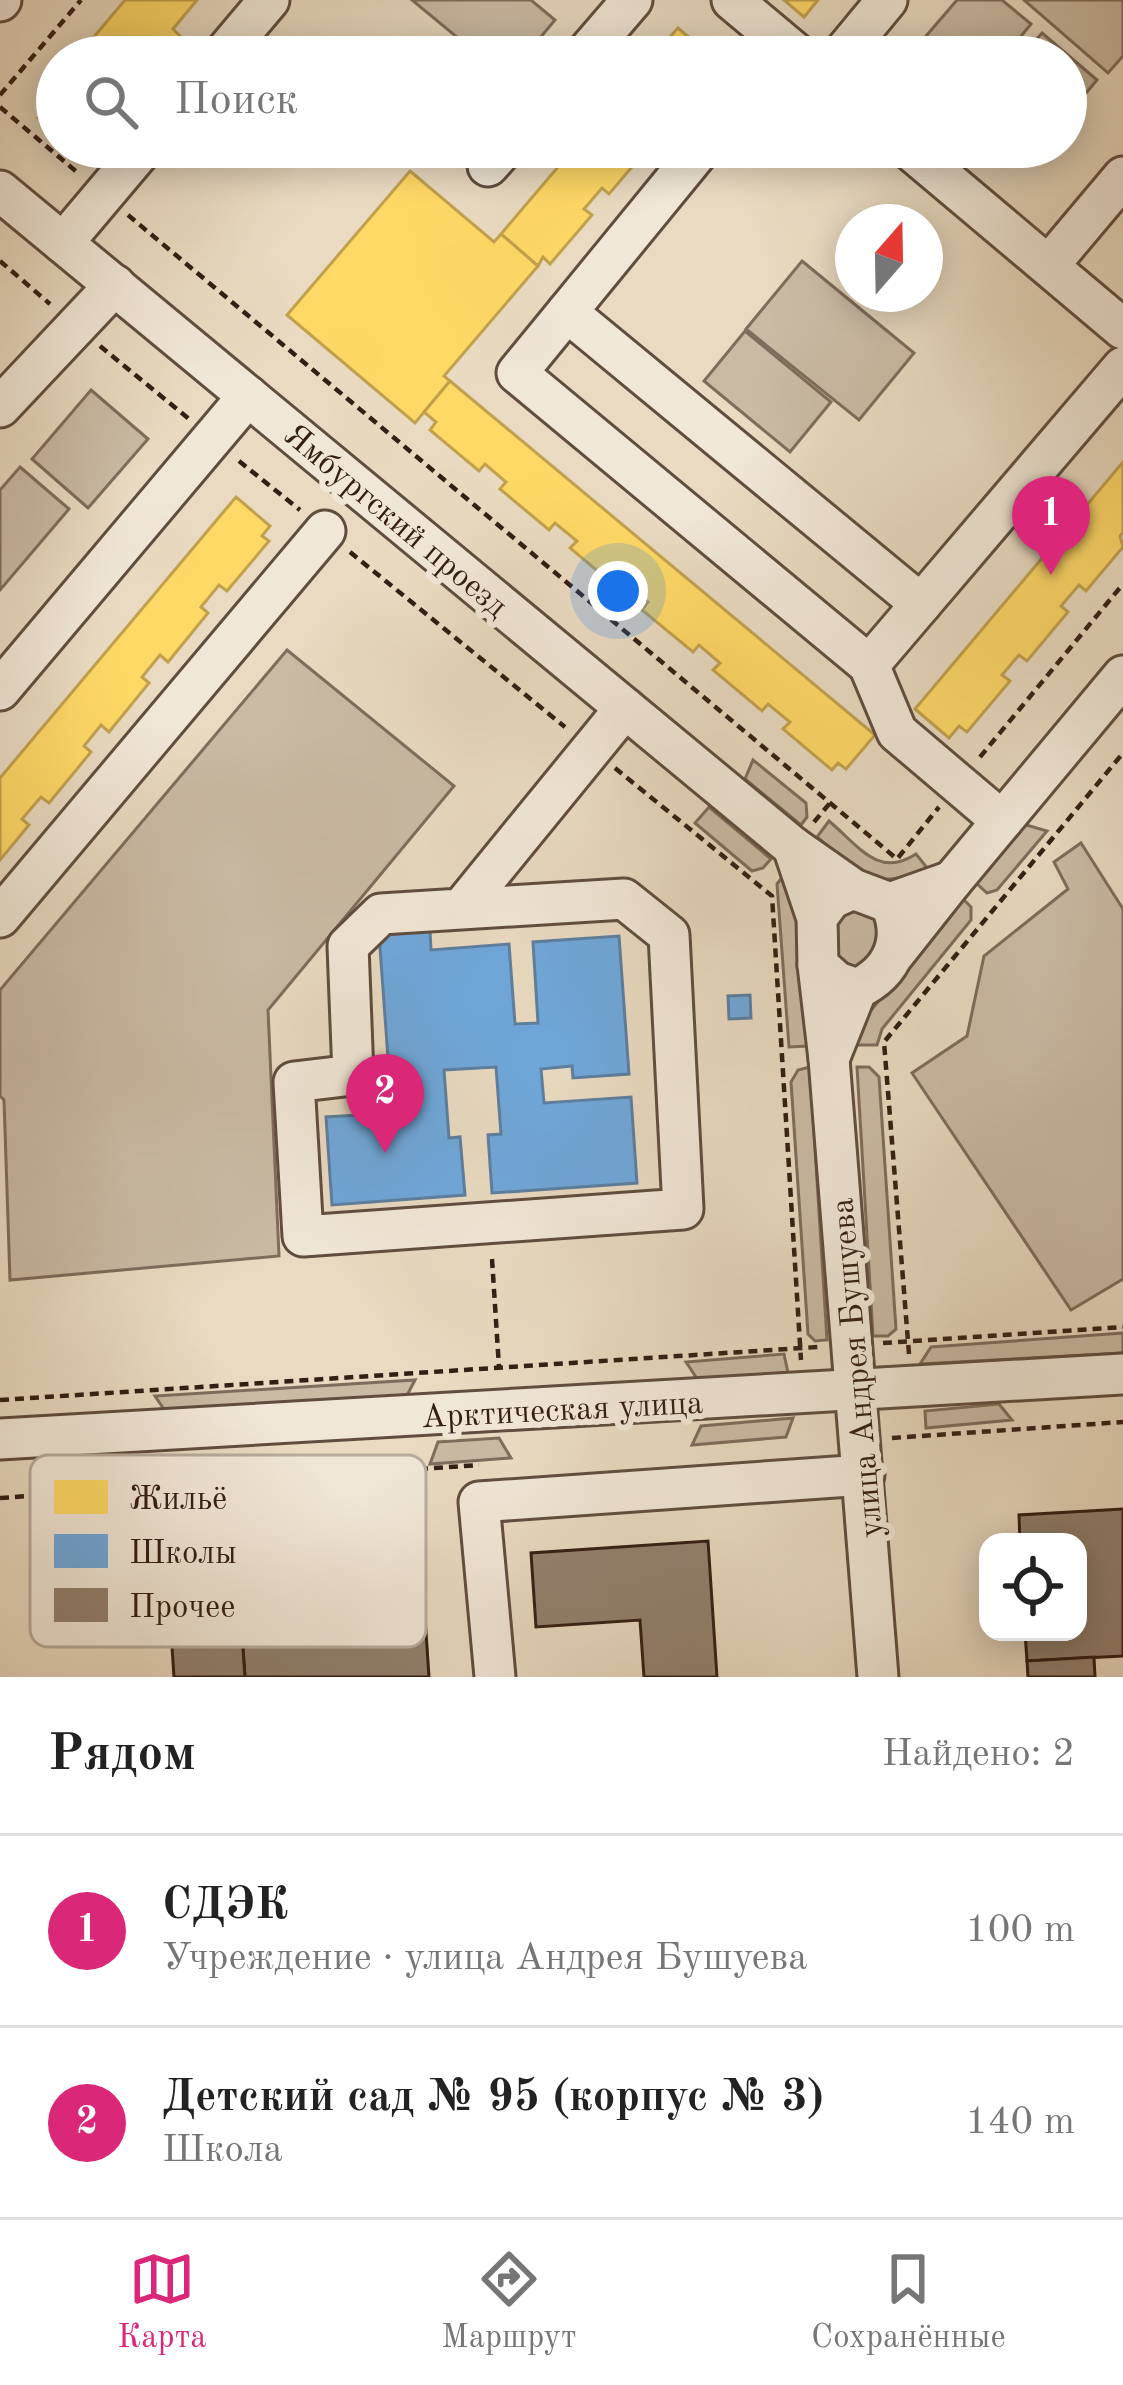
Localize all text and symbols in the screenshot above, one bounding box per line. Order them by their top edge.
search box [36,36,1087,168]
icon: search [78,69,144,135]
text: Поиск [174,79,298,124]
north arrow [835,204,943,312]
street label: Ямбургский проезд [277,419,513,624]
pin: 1 [1012,476,1090,575]
your location [588,561,648,621]
pin: 2 [346,1054,424,1153]
street label: улица Андрея Бушуева [827,1196,890,1539]
street label: Арктическая улица [421,1388,704,1435]
legend [30,1455,426,1647]
text: Жильё [129,1484,227,1517]
map controls [979,1533,1087,1641]
button: locate [979,1533,1087,1641]
text: Школы [129,1538,237,1571]
text: Прочее [129,1592,235,1625]
text: Рядом [48,1730,196,1781]
text: Найдено: 2 [882,1735,1075,1774]
text: СДЭК [162,1884,288,1929]
text: 1 [76,1911,98,1950]
text: 100 m [965,1911,1075,1950]
text: Учреждение · улица Андрея Бушуева [162,1939,807,1978]
text: Детский сад № 95 (корпус № 3) [162,2076,824,2121]
text: 2 [76,2103,98,2142]
text: 140 m [965,2103,1075,2142]
text: Школа [162,2131,283,2170]
tab: Карта [117,2246,207,2359]
tab: Маршрут [441,2246,577,2359]
tab: Сохранённые [811,2246,1006,2359]

